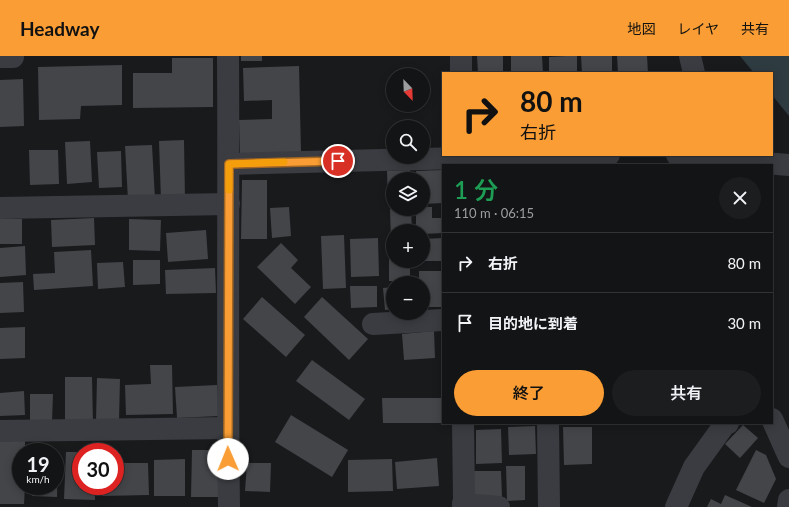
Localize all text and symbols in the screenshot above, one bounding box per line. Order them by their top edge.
text: Headway [20,17,99,40]
text: 地図 [627,20,655,37]
text: レイヤ [677,20,719,37]
text: 共有 [741,20,769,37]
north arrow [386,68,430,112]
map controls [386,68,430,320]
text: 80 m [520,84,583,118]
icon: right [454,88,506,140]
button: search [386,120,430,164]
text: 右折 [520,121,556,143]
pin [321,144,355,178]
icon: arrive [327,150,349,172]
button: layers [386,172,430,216]
text: 1 分 [454,175,498,204]
button: close [719,177,761,219]
text: 110 m · 06:15 [454,205,534,221]
button: + [386,224,430,268]
icon: right [454,252,476,274]
text: 右折 [488,254,518,272]
text: 80 m [727,254,761,272]
button: − [386,276,430,320]
icon: arrive [454,312,476,334]
text: 目的地に到着 [488,314,578,332]
text: 30 m [727,314,761,332]
button: 終了 [454,370,604,416]
button: 共有 [612,370,761,416]
position arrow [207,438,249,480]
speed limit sign: 30 [72,443,124,495]
text: 19 [26,452,50,476]
text: km/h [26,473,50,485]

